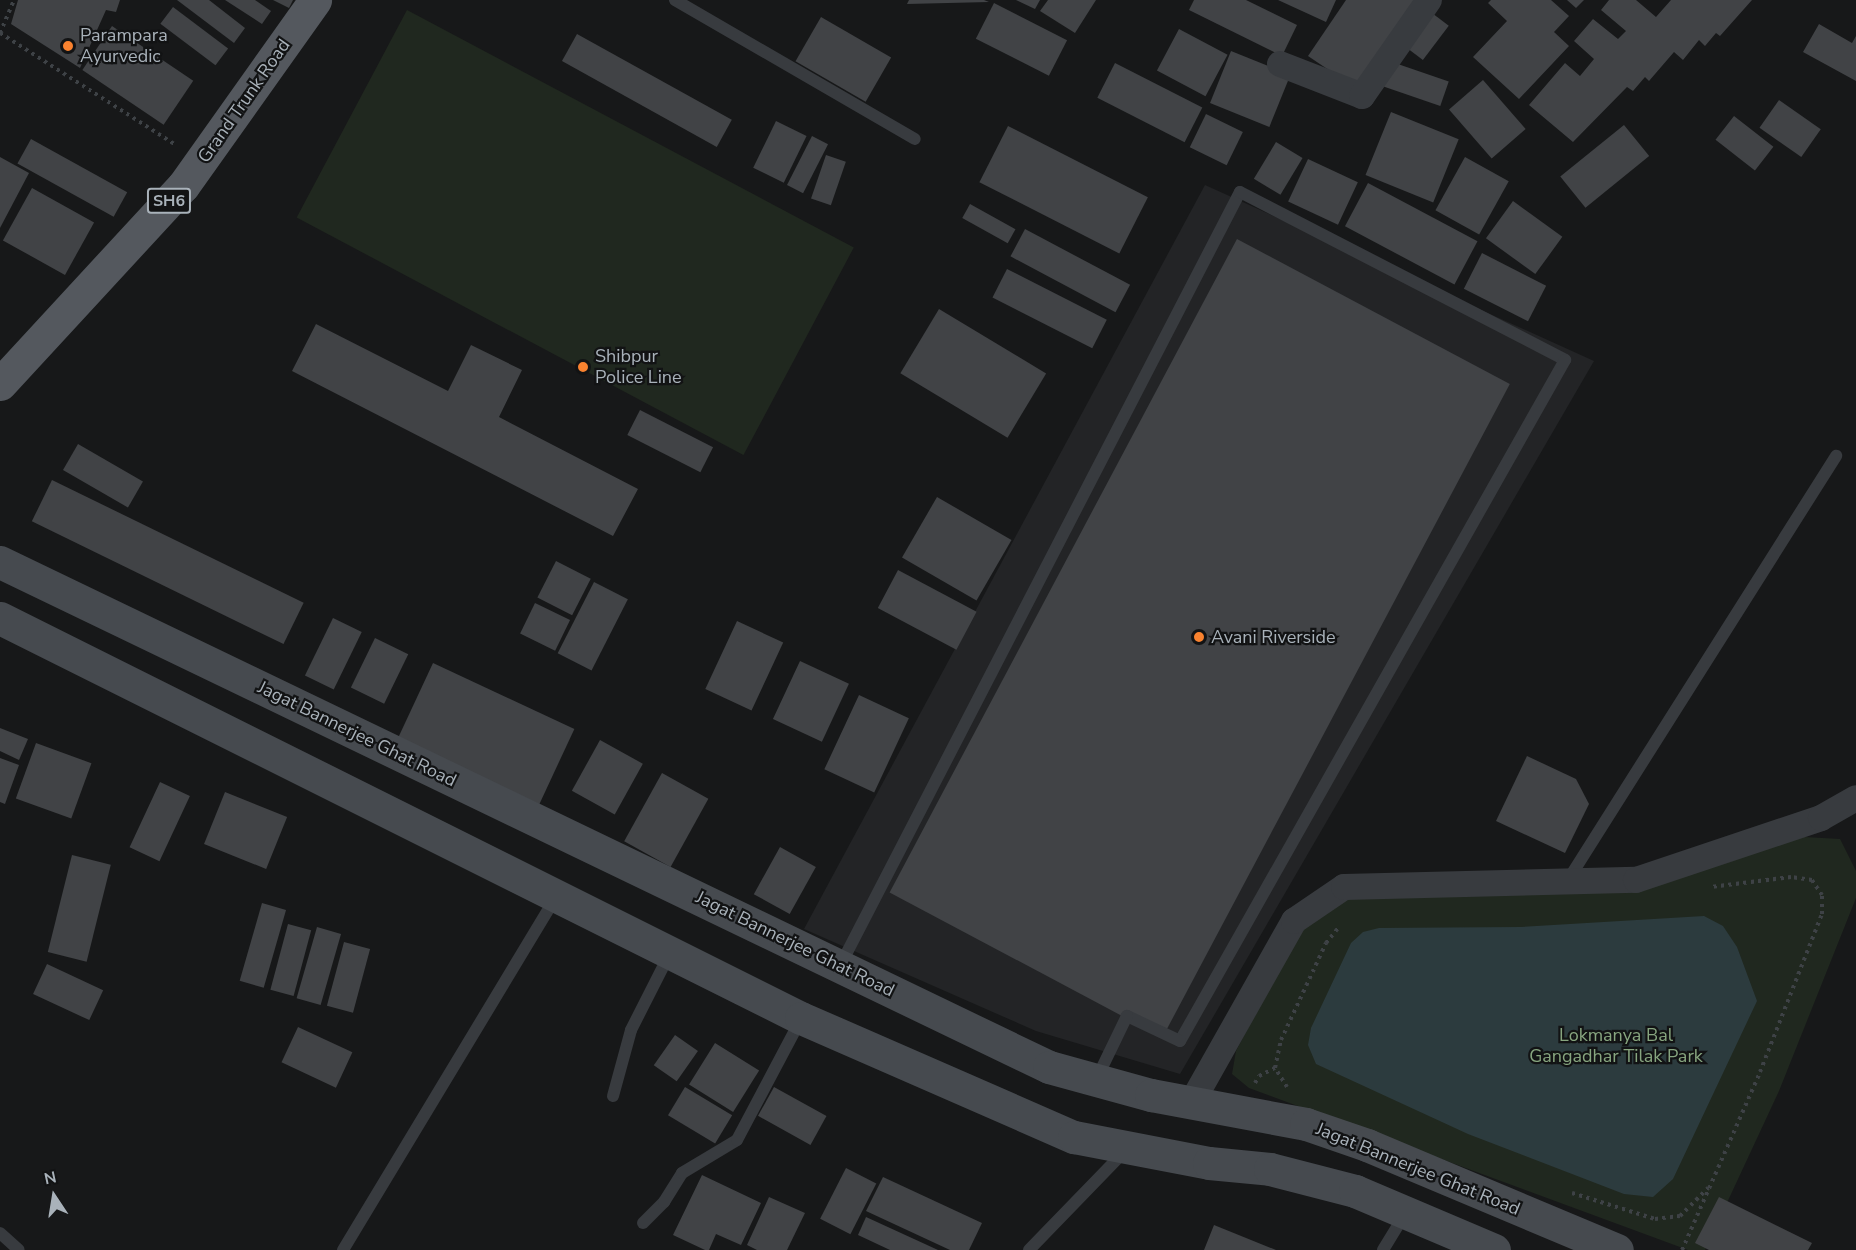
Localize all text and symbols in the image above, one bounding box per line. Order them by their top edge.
place label: Parampara Ayurvedic [80,25,168,68]
street label: Grand Trunk Road [193,35,295,167]
marker: Parampara Ayurvedic [61,39,75,53]
road number: SH6 [146,188,192,214]
place label: Shibpur Police Line [595,346,682,388]
marker: Shibpur Police Line [576,360,590,374]
place label: Avani Riverside [1211,626,1335,648]
marker: Avani Riverside [1192,630,1206,644]
street label: Jagat Bannerjee Ghat Road [254,676,460,792]
street label: Jagat Bannerjee Ghat Road [692,886,898,1002]
park label: Lokmanya Bal Gangadhar Tilak Park [1529,1025,1703,1068]
street label: Jagat Bannerjee Ghat Road [1313,1118,1523,1220]
north arrow [24,1166,84,1226]
text: N [42,1166,58,1190]

